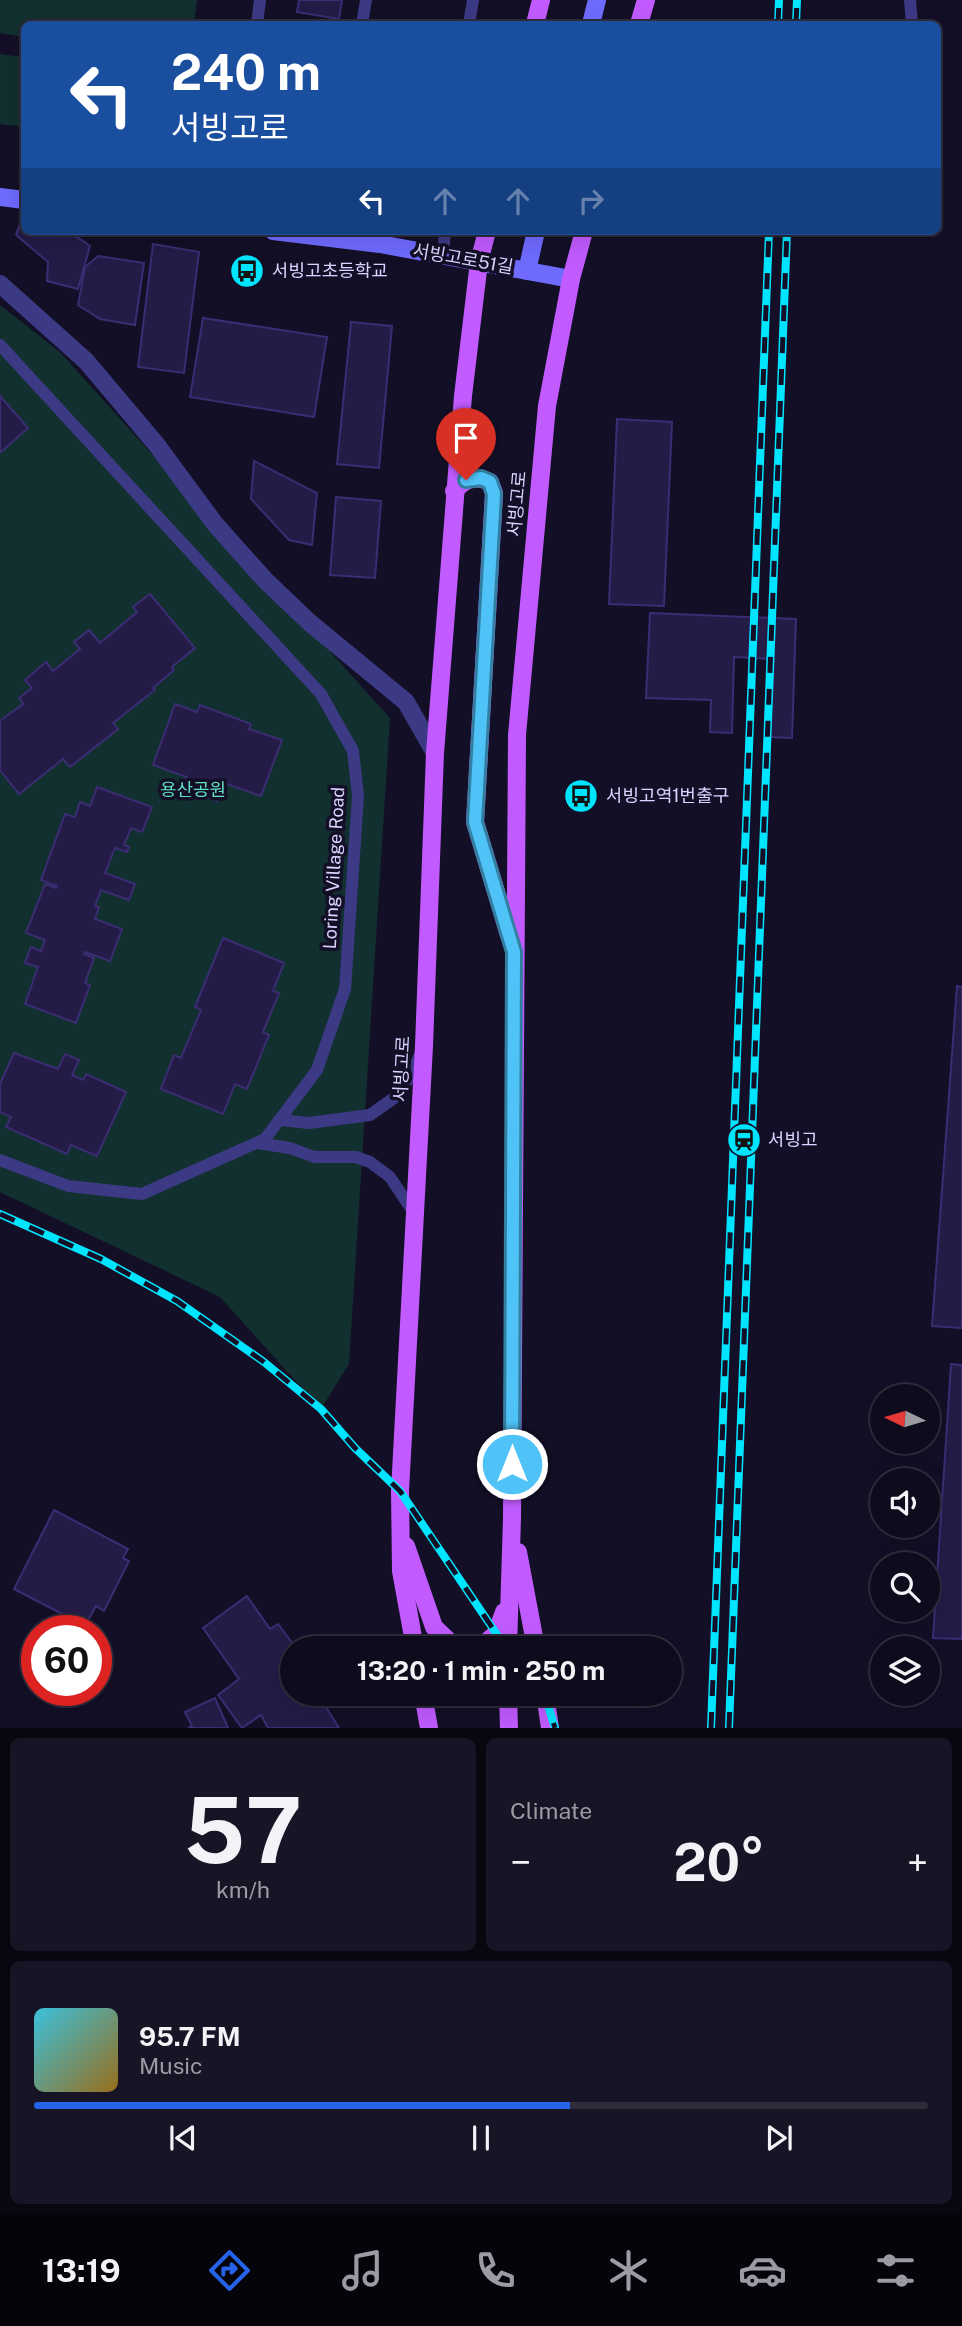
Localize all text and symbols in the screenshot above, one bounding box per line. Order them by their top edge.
text: 240 m [171,43,321,101]
icon: left [56,49,147,140]
text: 서빙고로 [171,109,289,146]
icon: left [353,182,391,220]
icon: ahead [426,182,464,220]
icon: ahead [499,182,537,220]
icon: right [572,182,610,220]
street label: 서빙고로51길 [411,239,515,278]
bus stop icon: 서빙고초등학교 [228,252,266,290]
place label: 서빙고초등학교 [272,260,388,281]
pin [436,408,496,480]
icon: arrive [447,419,485,457]
street label: 서빙고로 [503,470,530,538]
bus stop icon: 서빙고역1번출구 [562,777,600,815]
park label: 용산공원 [160,779,226,800]
place label: 서빙고역1번출구 [606,785,729,806]
street label: Loring Village Road [319,786,348,950]
street label: 서빙고로 [389,1035,414,1103]
station icon: 서빙고 [725,1121,763,1159]
place label: 서빙고 [768,1129,818,1150]
north arrow [870,1384,940,1454]
map controls [870,1384,940,1706]
position arrow [475,1427,549,1501]
button: sound [870,1468,940,1538]
button: search [870,1552,940,1622]
speed limit sign: 60 [21,1615,112,1706]
button: layers [870,1636,940,1706]
text: 13:20 · 1 min · 250 m [357,1655,605,1686]
text: 57 [184,1777,302,1883]
text: Climate [510,1797,592,1824]
text: 20° [673,1832,765,1893]
text: − [510,1840,531,1885]
text: + [907,1840,928,1885]
text: km/h [216,1876,270,1903]
text: 95.7 FM [139,2021,241,2052]
text: Music [139,2052,203,2079]
icon: previous [164,2119,202,2157]
icon: pause [462,2119,500,2157]
icon: next [760,2119,798,2157]
icon: directions [205,2246,254,2295]
icon: music [338,2246,387,2295]
icon: phone [471,2246,520,2295]
icon: climate [604,2246,653,2295]
icon: car [738,2246,787,2295]
icon: filters [871,2246,920,2295]
text: 13:19 [42,2252,121,2289]

